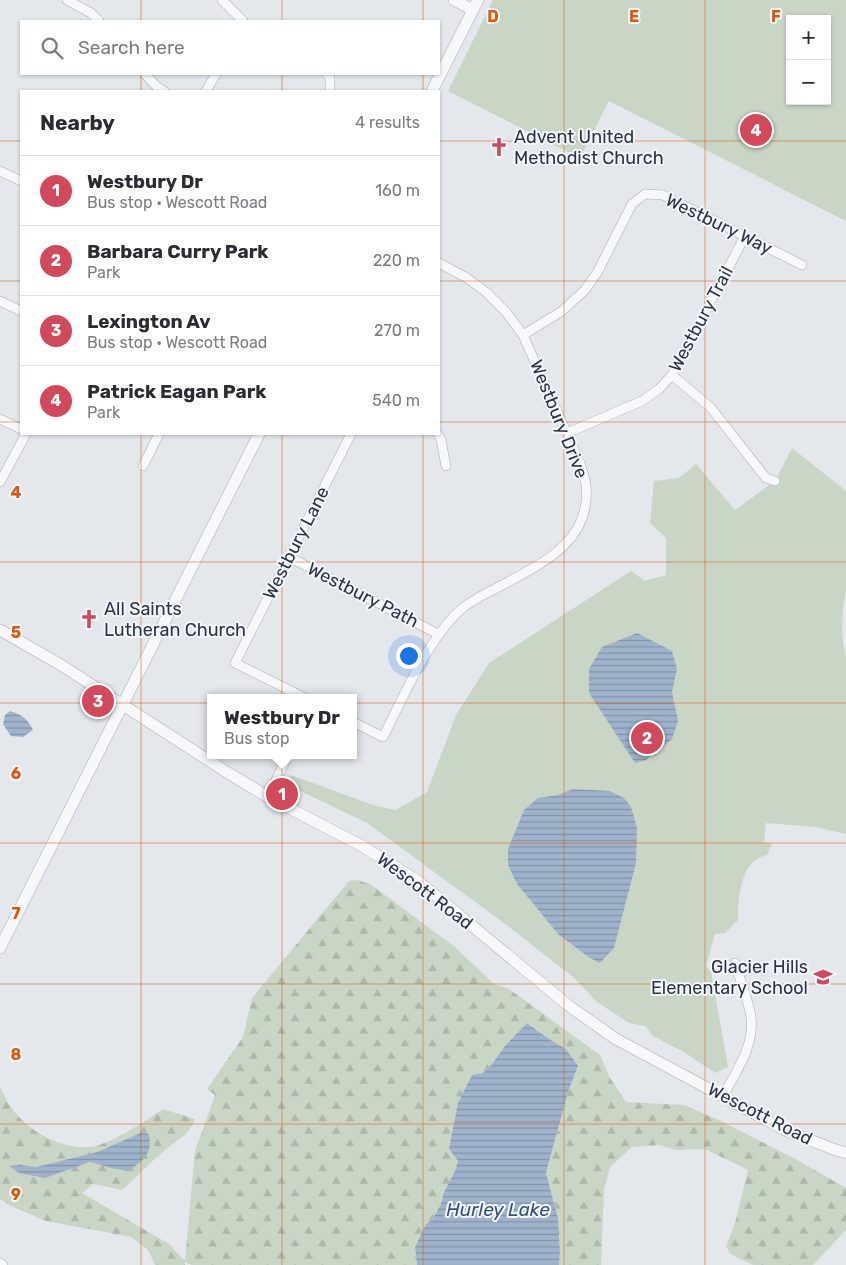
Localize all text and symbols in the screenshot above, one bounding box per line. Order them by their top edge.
text: D [487,7,499,26]
text: E [629,7,639,26]
text: F [771,7,781,26]
map controls [786,15,831,105]
button: + [786,15,831,60]
search box [20,20,440,75]
icon: search [38,34,66,62]
text: Search here [78,36,185,59]
button: − [786,60,831,105]
text: Nearby [40,110,115,135]
pin: 4 [740,111,772,149]
text: 4 results [355,113,420,132]
place label: Advent United Methodist Church [514,126,664,169]
church icon: Advent United Methodist Church [488,136,510,158]
text: Westbury Dr [87,170,203,193]
text: 1 [52,181,60,200]
text: 160 m [375,181,420,200]
street label: Westbury Way [662,189,776,259]
text: Bus stop · Wescott Road [87,193,267,212]
text: Barbara Curry Park [87,240,268,263]
text: 2 [51,251,61,270]
text: 220 m [373,251,420,270]
street label: Westbury Trail [664,262,738,376]
text: Park [87,263,120,282]
text: Lexington Av [87,310,211,333]
text: 3 [51,321,61,340]
text: 270 m [374,321,420,340]
text: Bus stop · Wescott Road [87,333,267,352]
street label: Westbury Drive [525,357,593,481]
text: Patrick Eagan Park [87,380,266,403]
text: 4 [51,391,61,410]
text: 540 m [372,391,420,410]
text: Park [87,403,120,422]
text: 4 [11,483,22,502]
street label: Westbury Lane [258,483,334,603]
street label: Westbury Path [304,558,422,632]
place label: All Saints Lutheran Church [104,598,246,641]
church icon: All Saints Lutheran Church [78,608,100,630]
text: 5 [11,623,21,642]
your location [396,643,422,669]
pin: 3 [82,682,114,720]
popup [207,694,357,759]
text: Westbury Dr [224,706,340,729]
pin: 2 [631,719,663,757]
text: Bus stop [224,729,290,748]
text: 6 [11,764,21,783]
pin: 1 [266,775,298,813]
street label: Wescott Road [373,848,477,934]
text: 7 [11,904,21,923]
place label: Glacier Hills Elementary School [651,956,808,999]
school or university icon: Glacier Hills Elementary School [812,966,834,988]
text: 8 [11,1045,22,1064]
street label: Wescott Road [704,1078,816,1150]
text: 9 [11,1185,21,1204]
water label: Hurley Lake [446,1198,550,1221]

